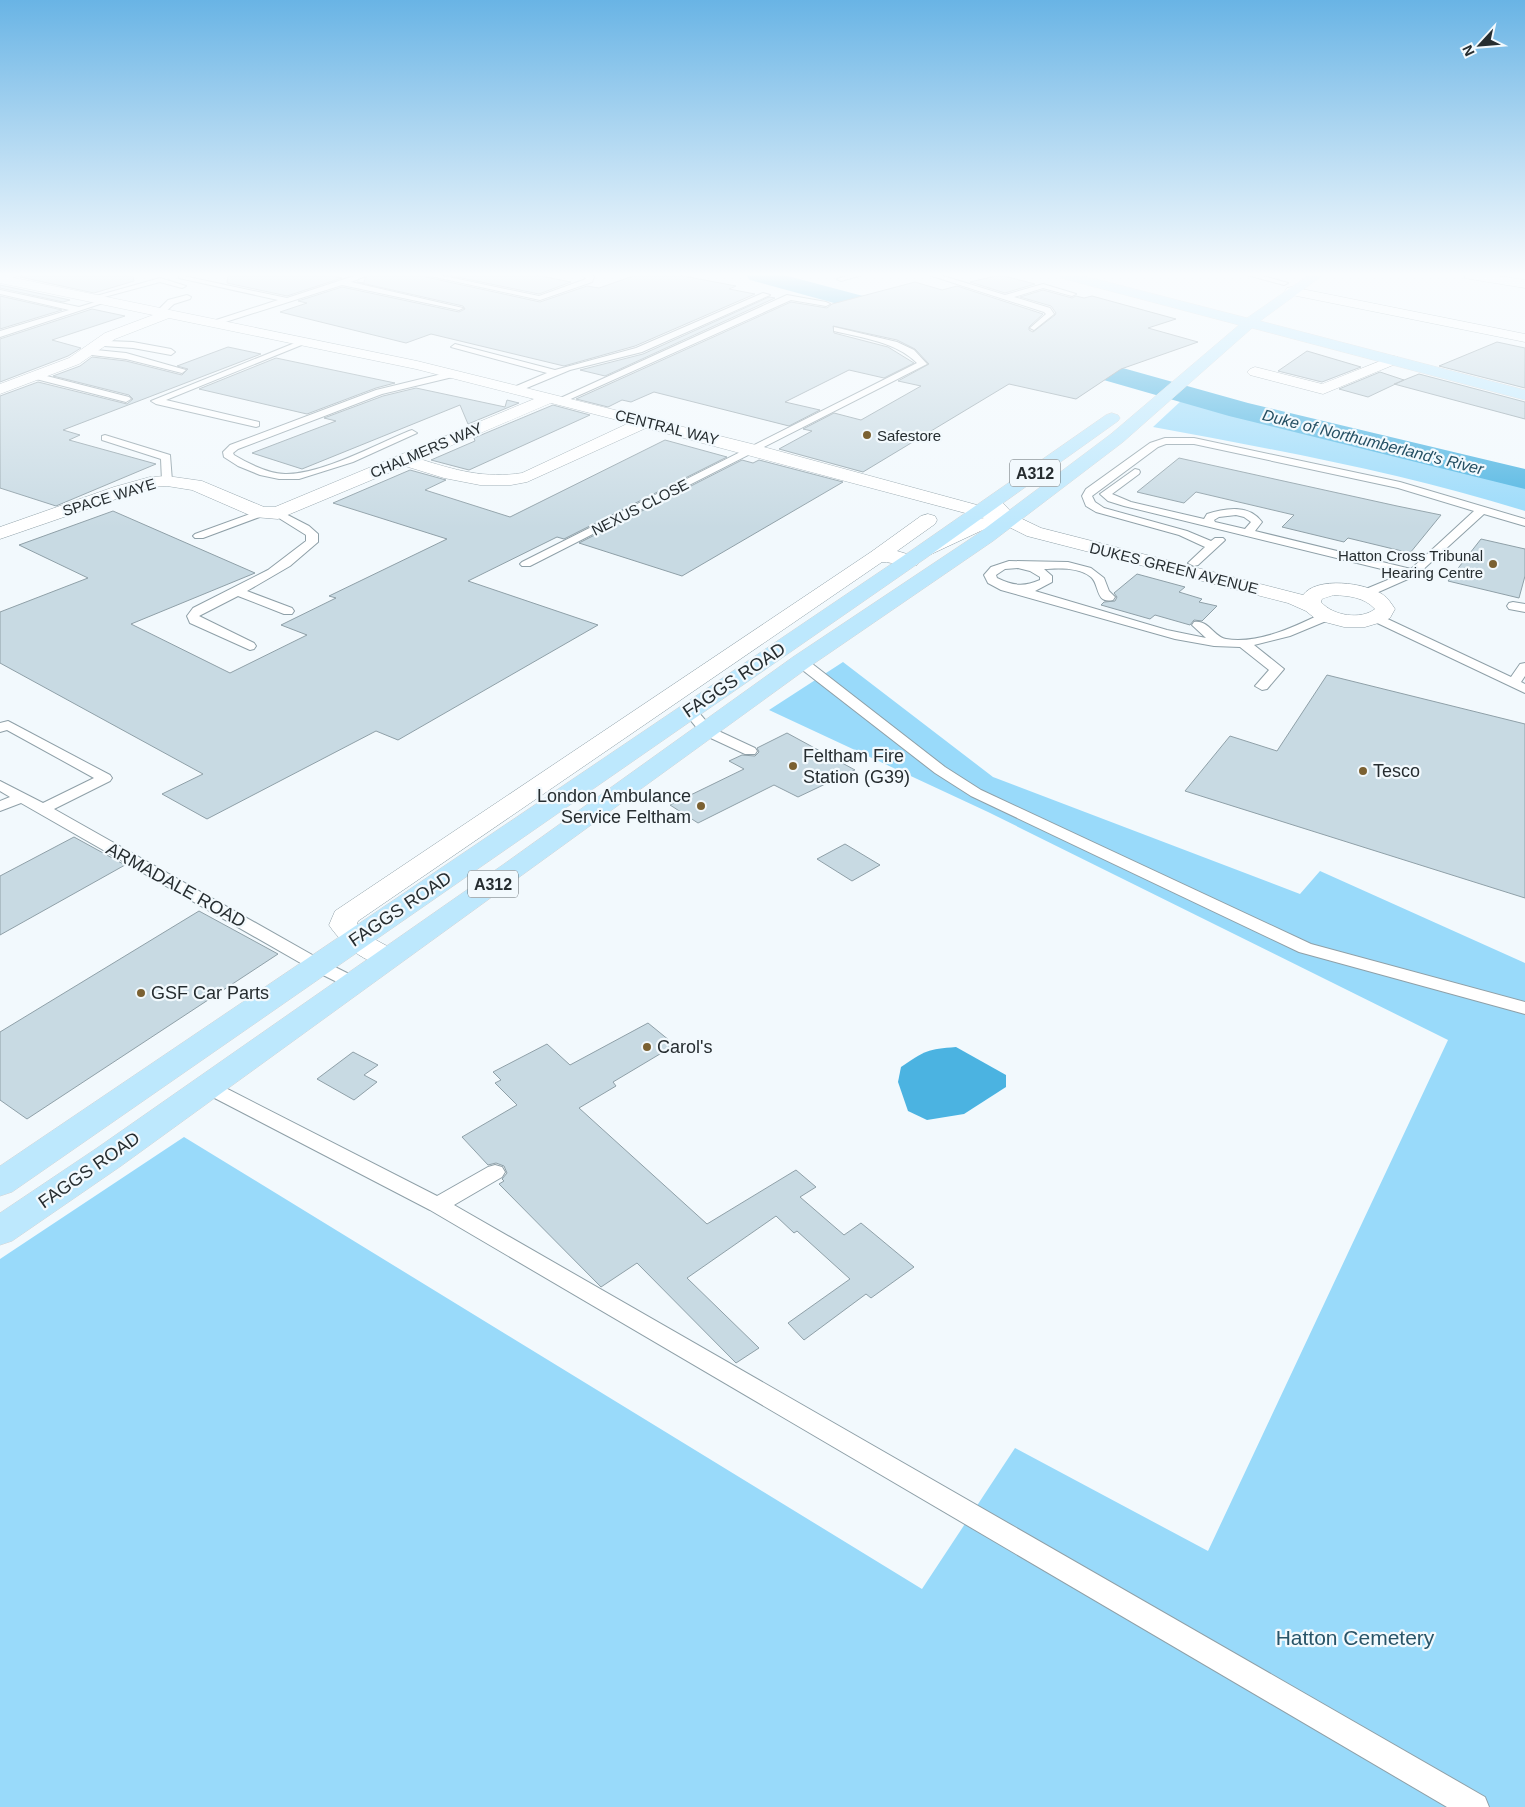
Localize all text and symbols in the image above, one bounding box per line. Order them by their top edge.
north arrow [1455,20,1505,70]
text: N [1459,43,1478,59]
street label: CENTRAL WAY [613,406,721,448]
water label: Duke of Northumberland's River [1261,406,1486,478]
street label: CHALMERS WAY [367,419,485,481]
place label: Safestore [877,427,941,444]
marker: Safestore [861,429,873,441]
road number: A312 [1010,459,1060,486]
street label: SPACE WAYE [60,475,158,519]
street label: NEXUS CLOSE [589,475,691,539]
street label: DUKES GREEN AVENUE [1088,539,1260,597]
place label: Hatton Cross Tribunal Hearing Centre [1338,547,1483,581]
marker: Hatton Cross Tribunal Hearing Centre [1487,558,1499,570]
street label: FAGGS ROAD [679,638,789,722]
place label: Feltham Fire Station (G39) [803,746,910,787]
marker: Feltham Fire Station (G39) [787,760,799,772]
place label: Tesco [1373,761,1420,781]
marker: Tesco [1357,765,1369,777]
place label: London Ambulance Service Feltham [537,786,691,827]
marker: London Ambulance Service Feltham [695,800,707,812]
street label: ARMADALE ROAD [103,838,249,932]
street label: FAGGS ROAD [345,867,455,951]
road number: A312 [468,871,518,898]
place label: GSF Car Parts [151,983,269,1003]
marker: GSF Car Parts [135,987,147,999]
place label: Carol's [657,1037,712,1057]
marker: Carol's [641,1041,653,1053]
street label: FAGGS ROAD [35,1128,143,1212]
park label: Hatton Cemetery [1276,1626,1435,1649]

